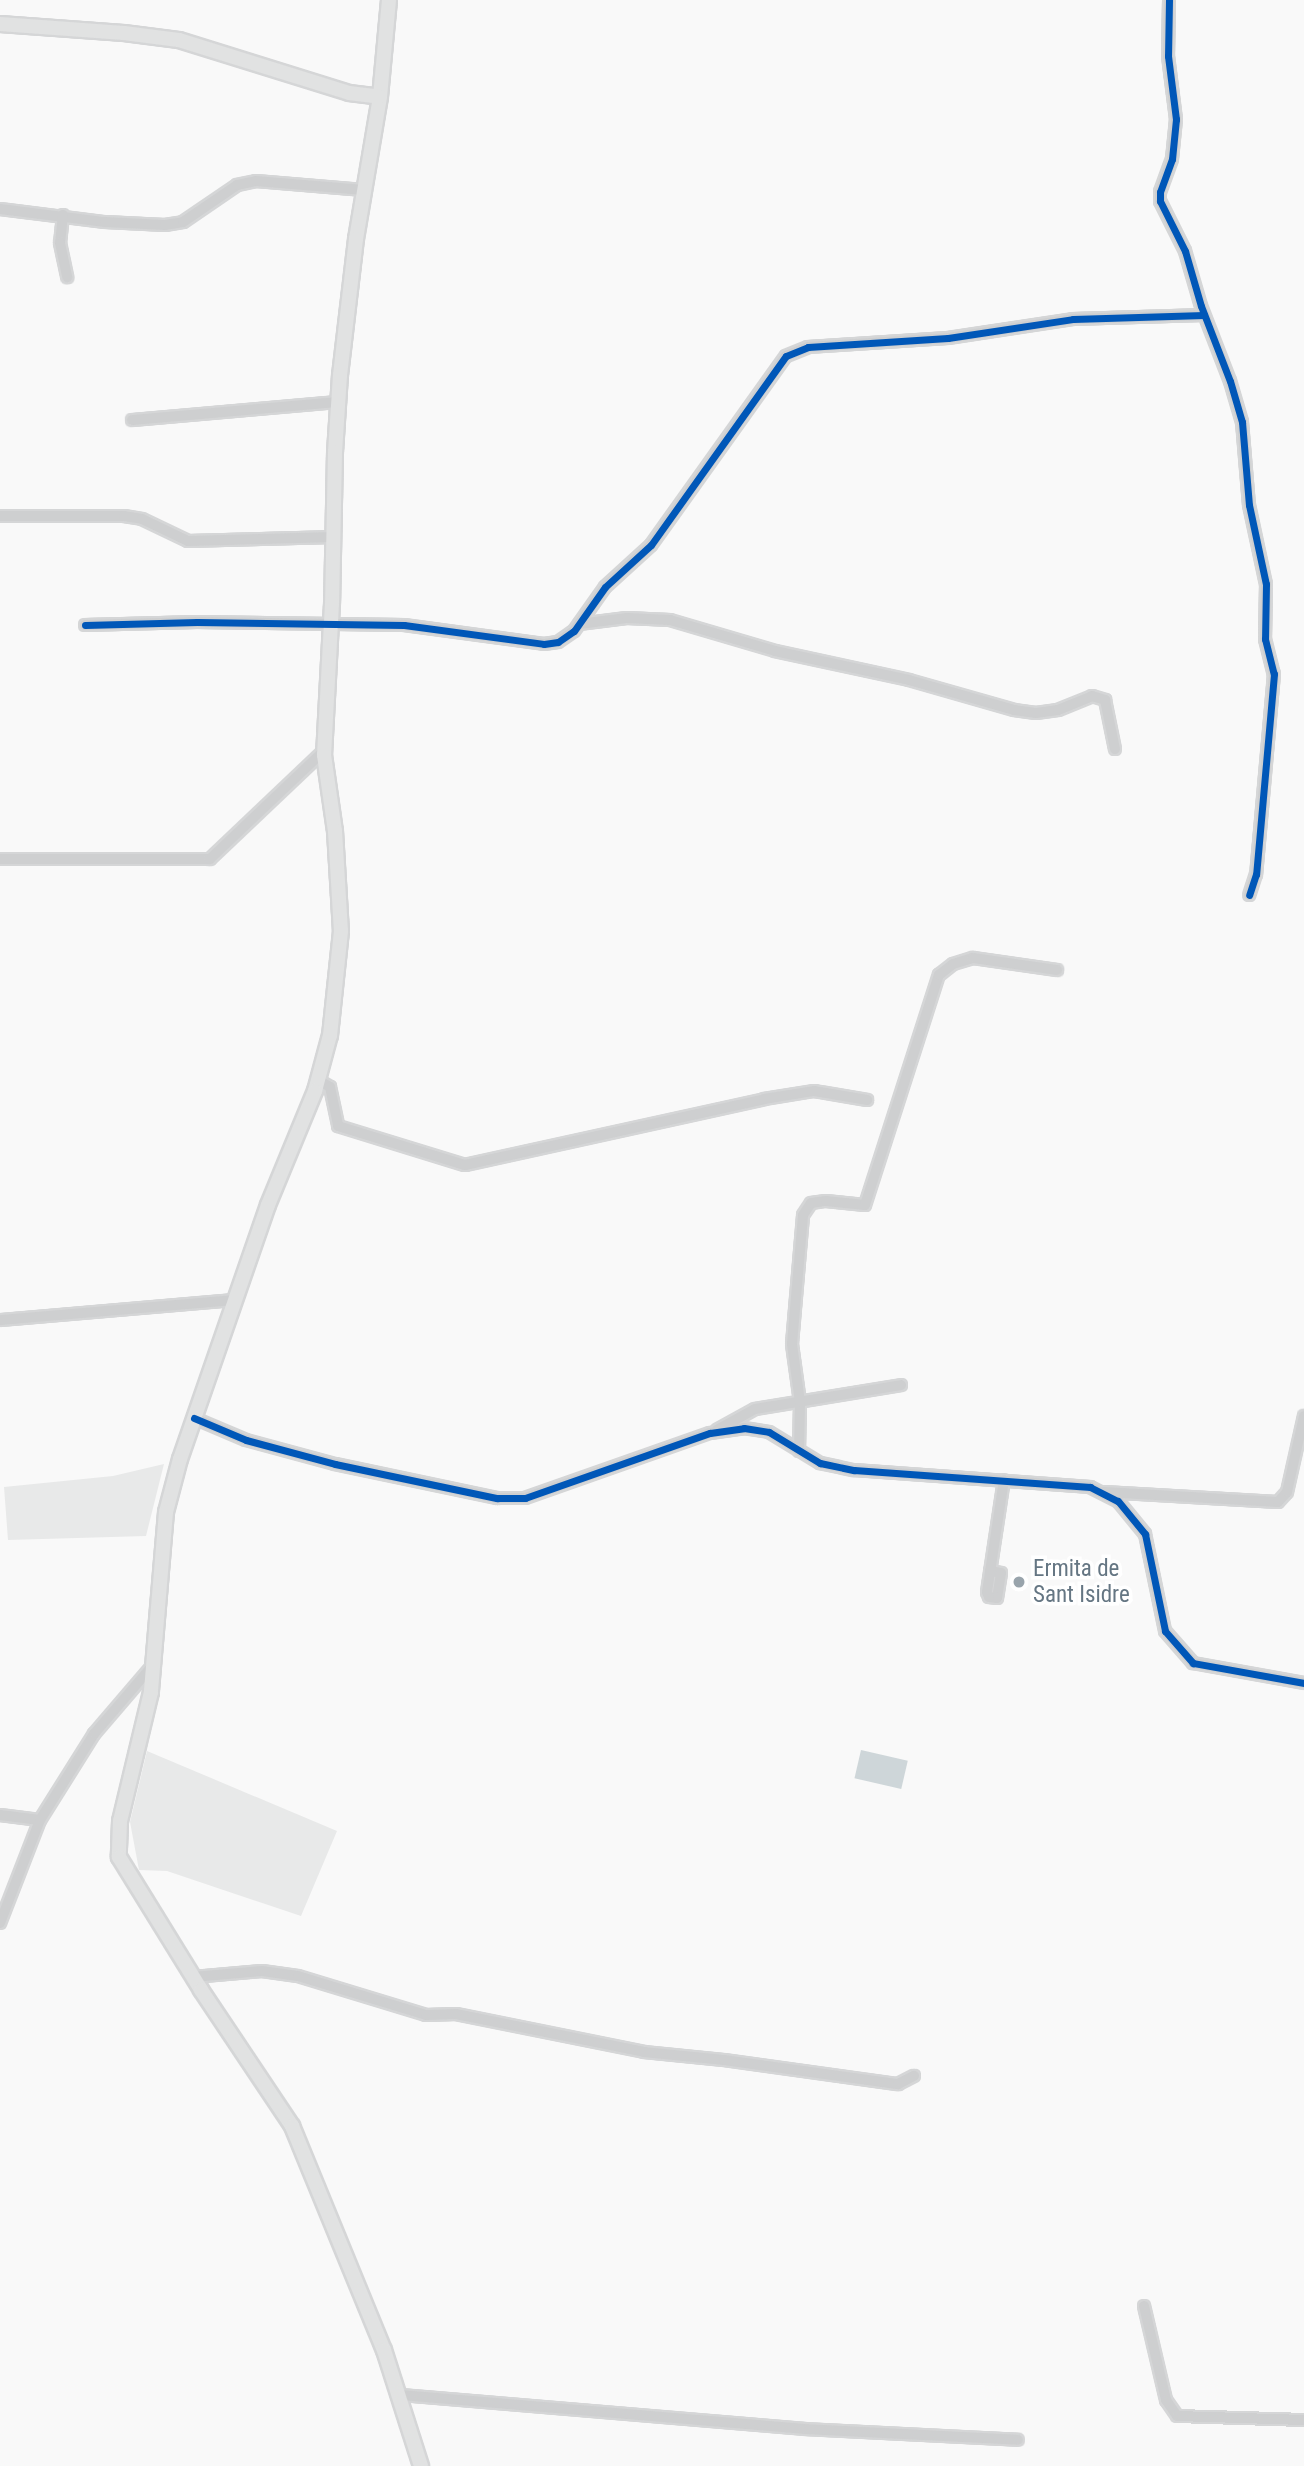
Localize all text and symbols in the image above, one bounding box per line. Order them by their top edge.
place label: Ermita de Sant Isidre [1033,1555,1130,1609]
marker: Ermita de Sant Isidre [1011,1574,1027,1590]

